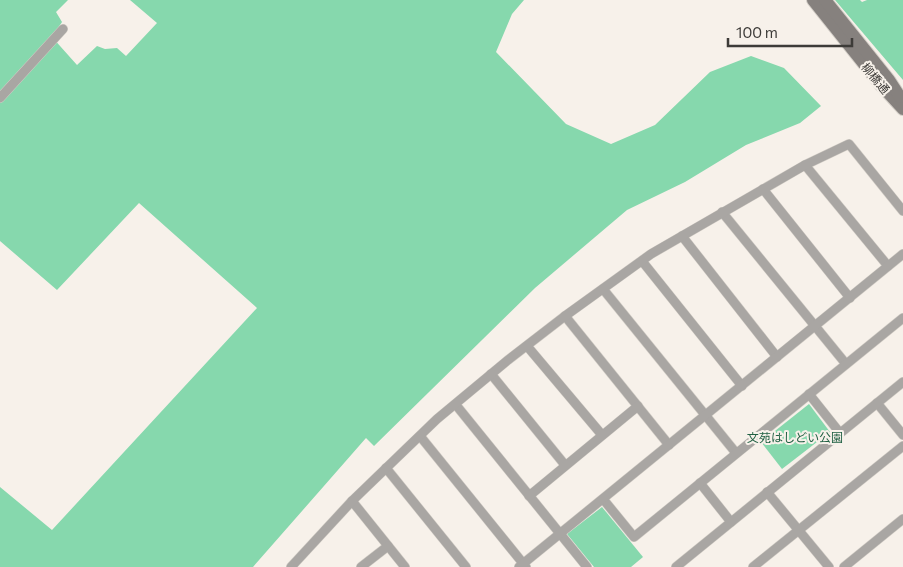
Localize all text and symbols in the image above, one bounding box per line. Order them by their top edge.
scale bar [728,15,852,47]
text: 100 m [736,23,778,41]
street label: 柳橋通 [859,60,893,96]
park label: 文苑はしどい公園 [747,430,843,444]

